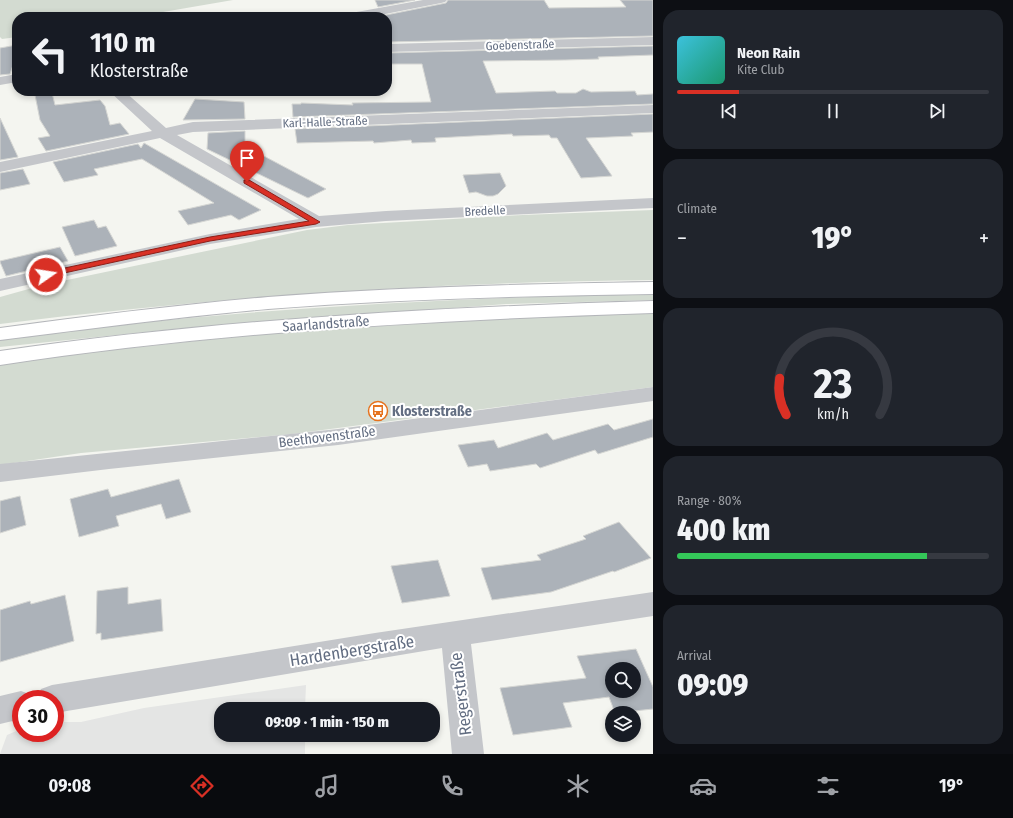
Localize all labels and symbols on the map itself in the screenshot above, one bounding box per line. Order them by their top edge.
street label: Goebenstraße [485,37,555,53]
street label: Karl-Halle-Straße [282,114,368,130]
pin [230,141,264,182]
street label: Bredelle [464,203,506,219]
position arrow [25,254,67,296]
street label: Saarlandstraße [282,312,370,336]
bus stop icon: Klosterstraße [367,400,389,422]
place label: Klosterstraße [392,403,472,420]
street label: Beethovenstraße [278,423,377,451]
street label: Hardenbergstraße [288,631,416,671]
street label: Regerstraße [446,651,476,737]
speed limit sign: 30 [12,690,64,742]

